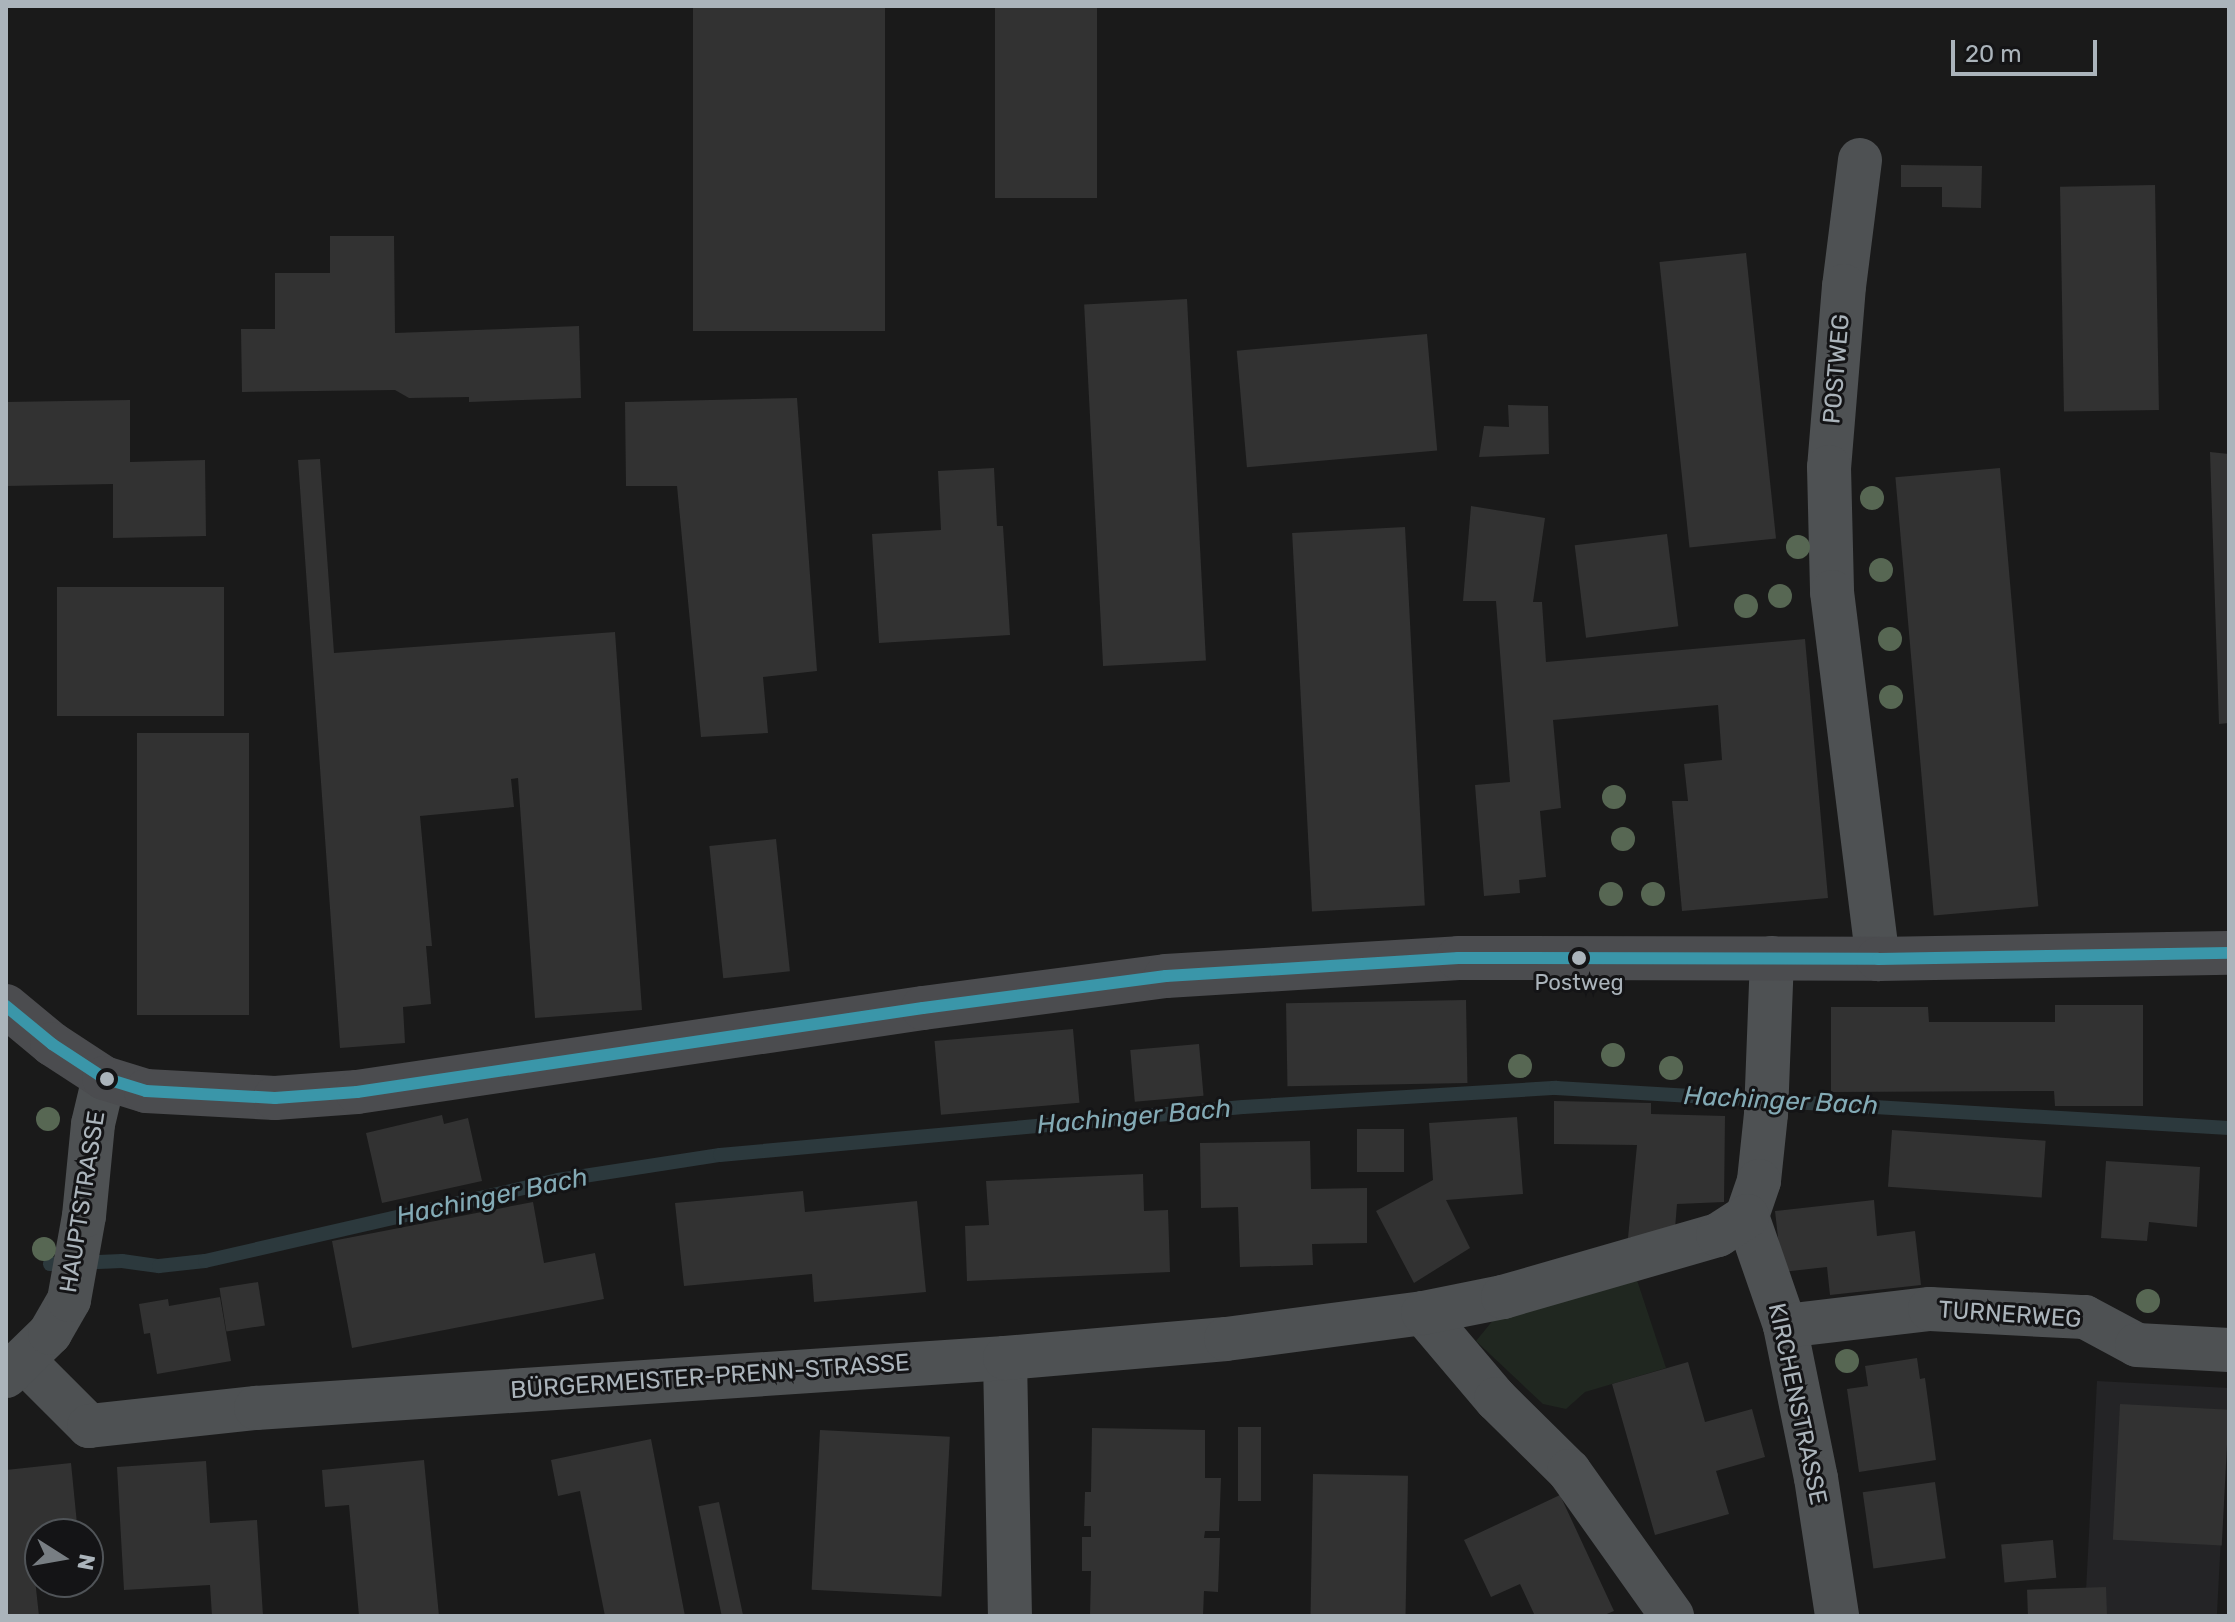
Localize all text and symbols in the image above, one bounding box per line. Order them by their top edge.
scale bar [1955,24,2101,74]
text: 20 m [1965,40,2022,68]
street label: POSTWEG [1818,313,1856,425]
marker: Postweg [1571,950,1587,966]
place label: Postweg [1534,970,1624,996]
unlabelled marker [99,1071,115,1087]
water label: Hachinger Bach [1683,1080,1879,1122]
water label: Hachinger Bach [1035,1093,1233,1141]
street label: HAUPTSTRASSE [54,1109,112,1295]
water label: Hachinger Bach [393,1161,591,1233]
street label: TURNERWEG [1938,1296,2082,1334]
street label: KIRCHENSTRASSE [1762,1300,1832,1508]
street label: BÜRGERMEISTER-PRENN-STRASSE [510,1349,910,1405]
north arrow [24,1518,104,1598]
text: N [71,1552,101,1573]

